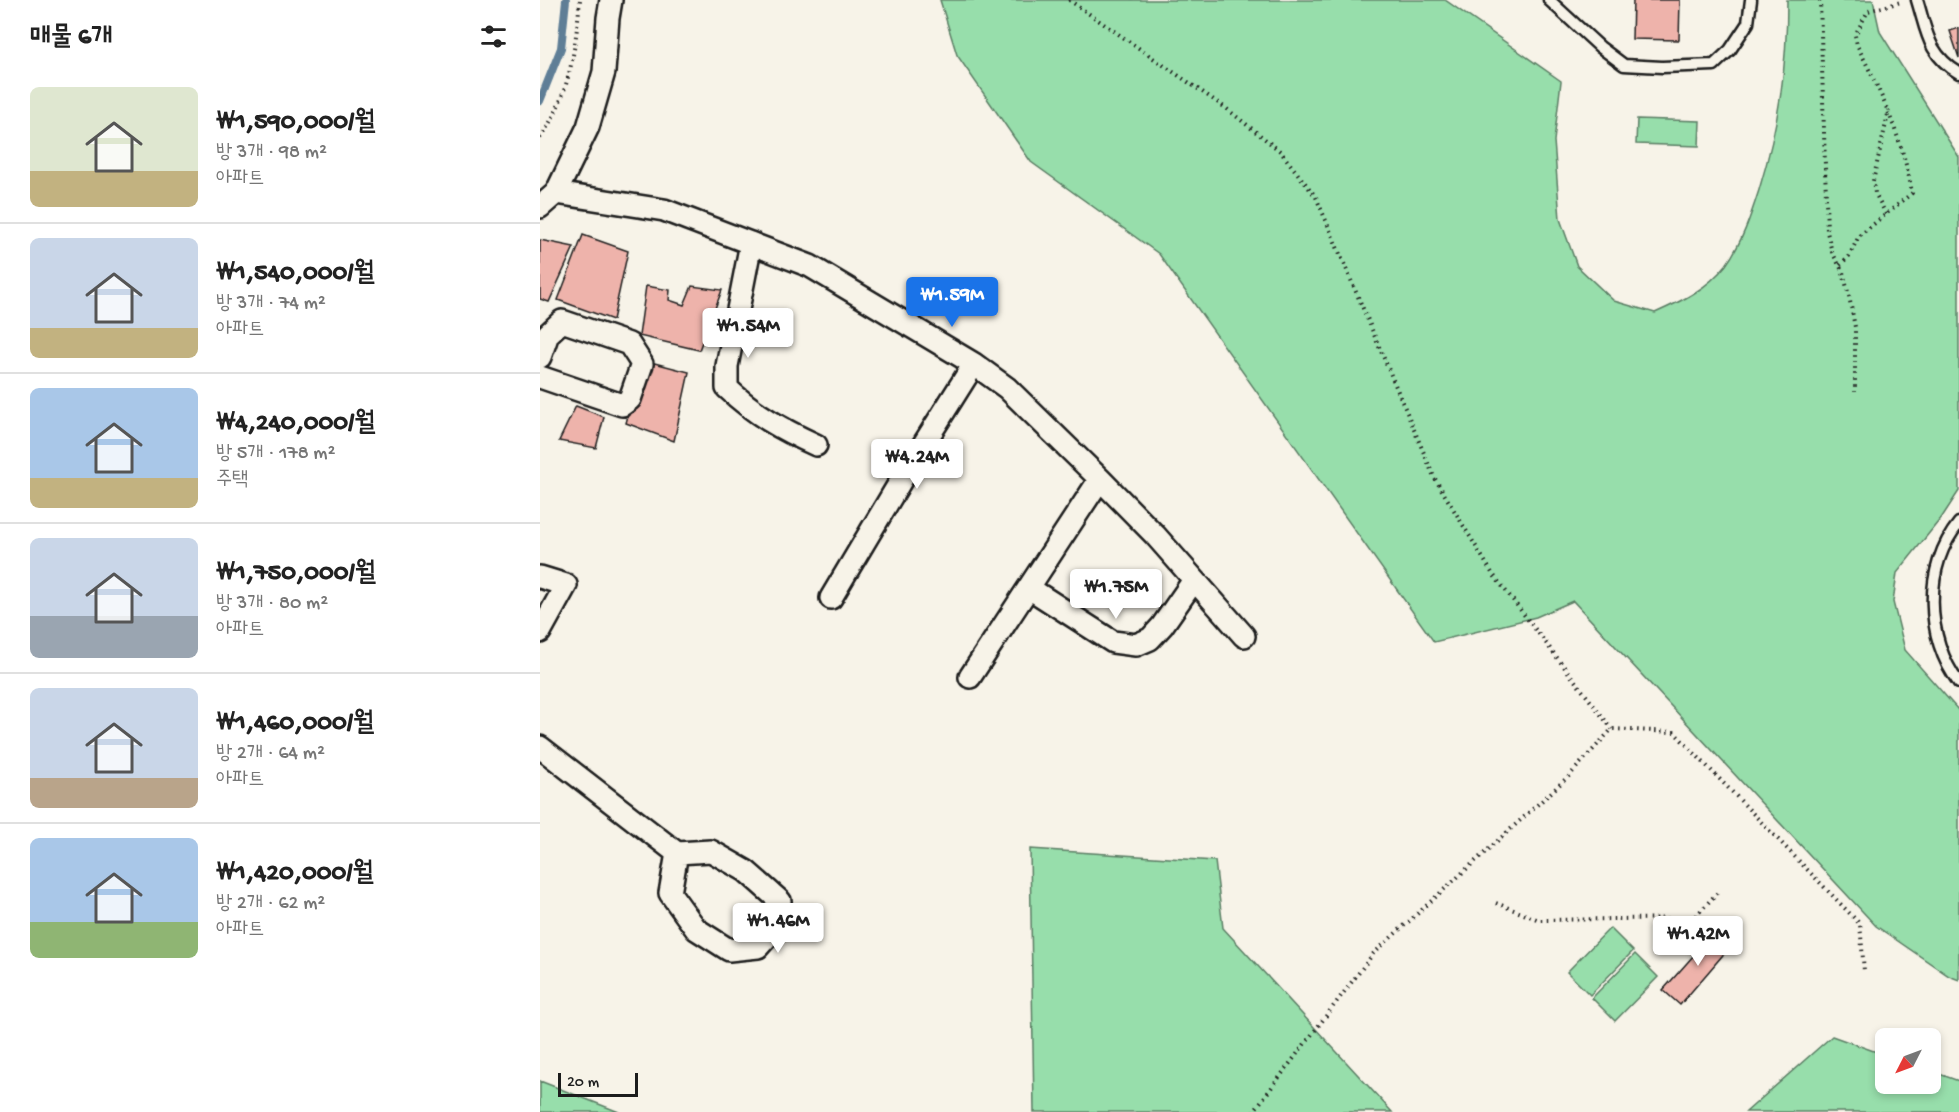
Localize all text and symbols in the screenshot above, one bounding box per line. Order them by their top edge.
icon: filters [477,20,510,53]
text: 매물 6개 [30,23,112,54]
text: ₩1,590,000/월 [216,108,375,139]
icon: home [78,111,150,183]
text: 방 3개 · 98 m² [216,142,327,165]
text: 아파트 [216,168,264,191]
text: ₩1,540,000/월 [216,259,374,290]
icon: home [78,262,150,334]
pin: ₩1.59M [903,277,1001,328]
text: ₩1.59M [920,285,984,308]
text: 방 3개 · 74 m² [216,293,326,316]
pin: ₩1.54M [699,308,797,359]
text: ₩1.54M [716,316,780,339]
text: 아파트 [216,319,264,342]
text: ₩4,240,000/월 [216,409,375,440]
icon: home [78,412,150,484]
pin: ₩4.24M [868,439,966,490]
text: 방 5개 · 178 m² [216,443,335,466]
text: ₩4.24M [885,447,949,470]
text: 주택 [216,469,248,492]
text: ₩1,750,000/월 [216,559,376,590]
icon: home [78,562,150,634]
pin: ₩1.75M [1067,569,1165,620]
text: ₩1.75M [1084,577,1148,600]
text: 방 3개 · 80 m² [216,593,328,616]
text: 아파트 [216,619,264,642]
text: ₩1,460,000/월 [216,709,374,740]
icon: home [78,712,150,784]
text: 방 2개 · 64 m² [216,743,325,766]
text: 아파트 [216,769,264,792]
text: ₩1,420,000/월 [216,859,373,890]
icon: home [78,862,150,934]
text: 방 2개 · 62 m² [216,893,325,916]
pin: ₩1.46M [729,903,827,954]
text: ₩1.46M [747,911,809,934]
pin: ₩1.42M [1649,916,1747,967]
text: 아파트 [216,919,264,942]
text: ₩1.42M [1667,924,1729,947]
north arrow [1875,1028,1941,1094]
map controls [1875,1028,1941,1094]
scale bar [558,1070,638,1098]
text: 20 m [567,1074,599,1093]

